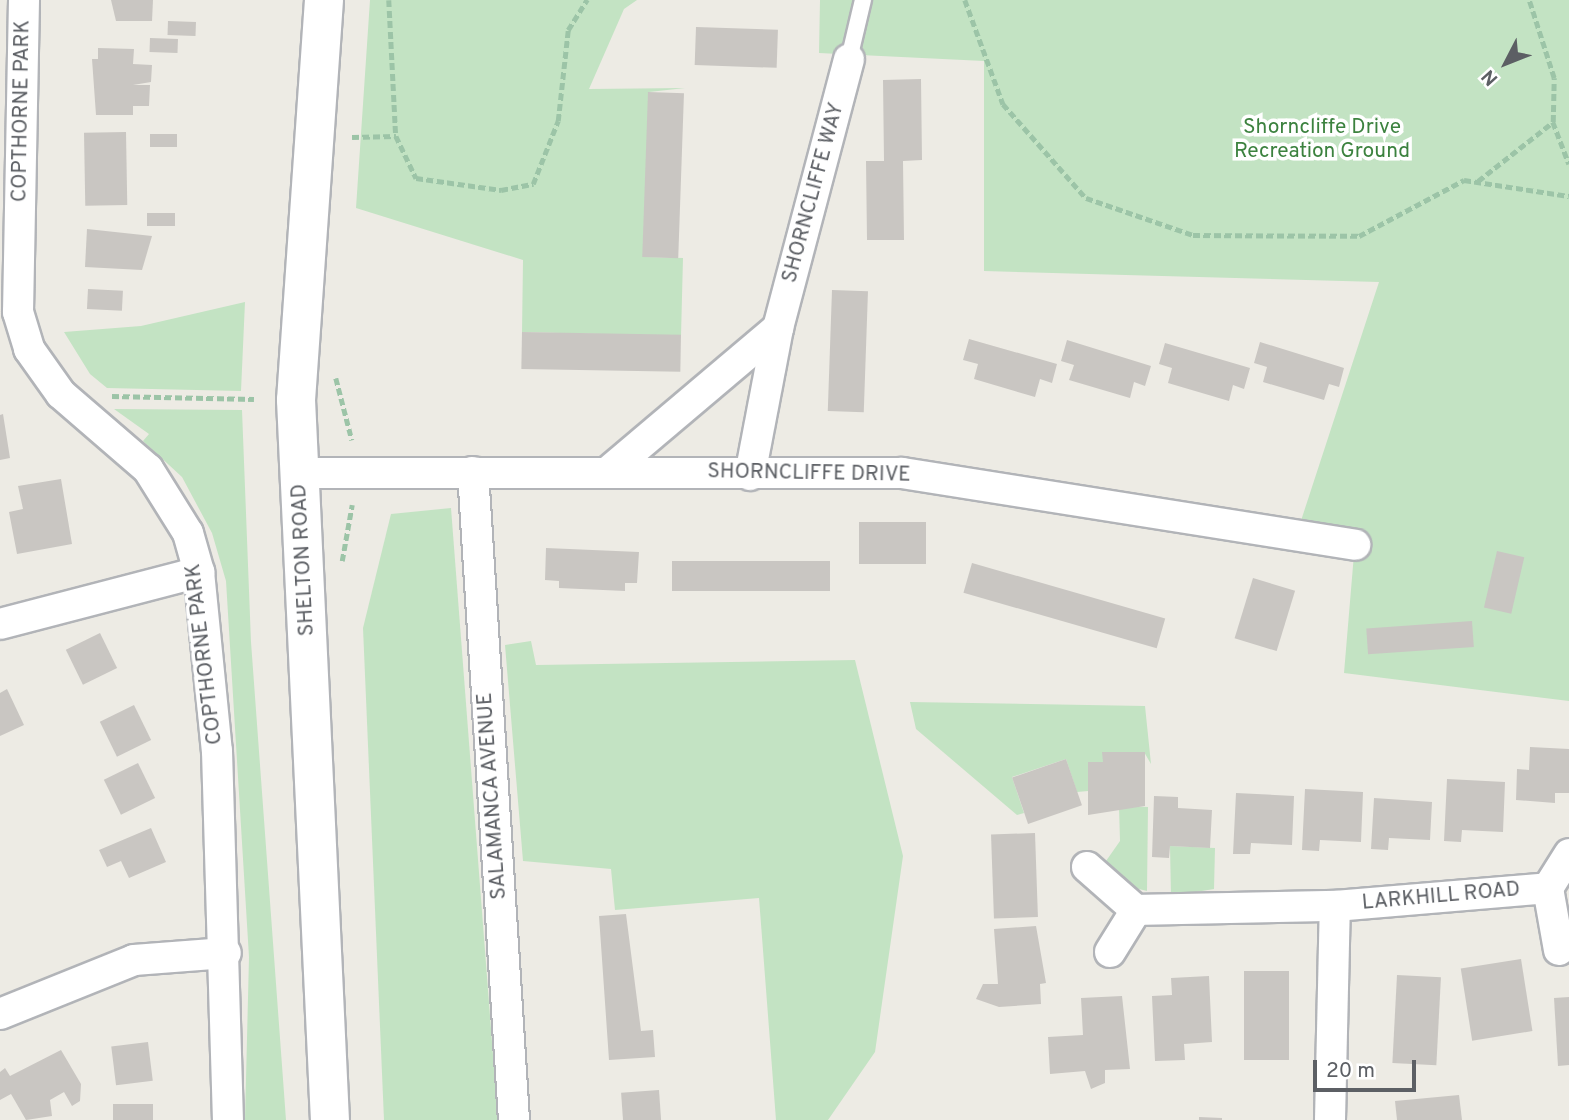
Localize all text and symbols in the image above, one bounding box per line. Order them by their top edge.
street label: COPTHORNE PARK [8,20,36,202]
north arrow [1471,28,1541,98]
text: N [1477,64,1504,90]
street label: SHORNCLIFFE WAY [778,100,850,286]
park label: Shorncliffe Drive Recreation Ground [1234,115,1410,165]
street label: SHORNCLIFFE DRIVE [707,460,911,488]
street label: SHELTON ROAD [287,483,321,637]
street label: COPTHORNE PARK [181,562,229,746]
street label: SALAMANCA AVENUE [473,691,513,901]
street label: LARKHILL ROAD [1361,878,1521,916]
scale bar [1317,1046,1420,1090]
text: 20 m [1326,1058,1375,1085]

